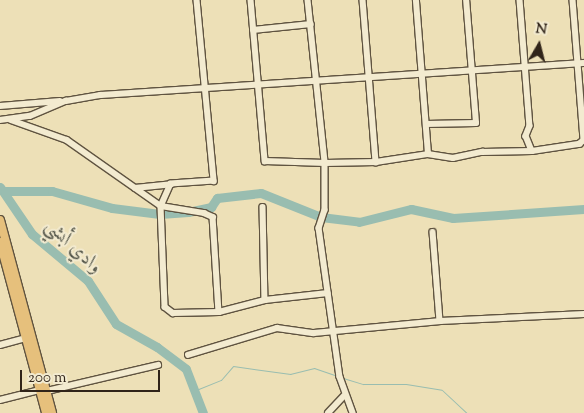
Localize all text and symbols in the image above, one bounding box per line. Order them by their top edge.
text: N [534,19,548,41]
north arrow [514,20,564,70]
water label: وادي أبشي [39,214,107,280]
scale bar [22,360,162,392]
text: 200 m [28,368,67,389]

